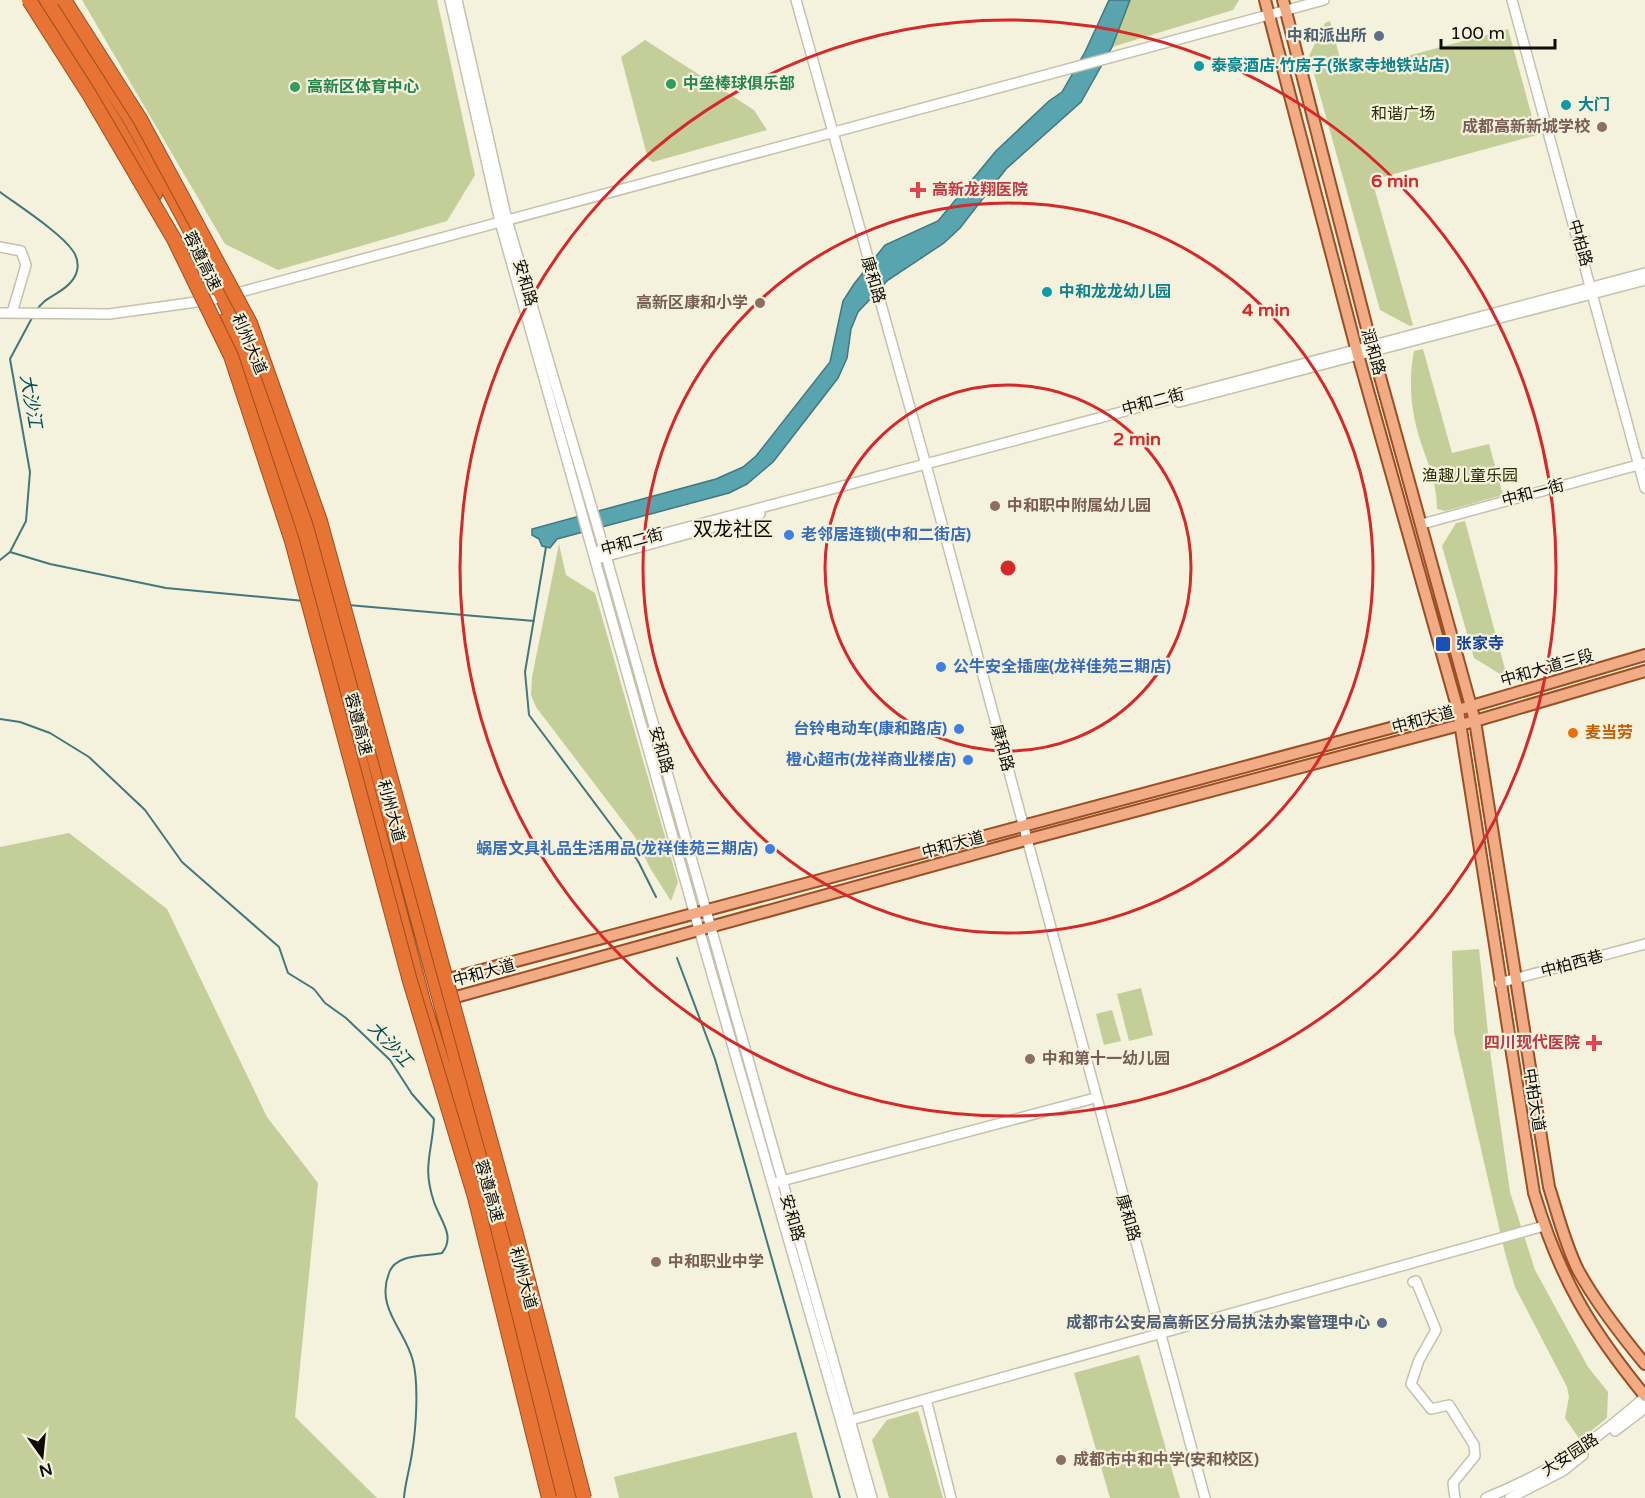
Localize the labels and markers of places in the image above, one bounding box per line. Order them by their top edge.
place label: 中和派出所 [1287,26,1367,46]
marker: 中和派出所 [1372,29,1386,43]
place label: 泰豪酒店·竹房子(张家寺地铁站店) [1211,56,1449,76]
marker: 泰豪酒店·竹房子(张家寺地铁站店) [1192,59,1206,73]
place label: 中垒棒球俱乐部 [683,74,795,94]
place label: 高新区体育中心 [307,77,419,97]
marker: 中垒棒球俱乐部 [664,77,678,91]
marker: 高新区体育中心 [288,80,302,94]
place label: 大门 [1578,95,1610,115]
marker: 大门 [1559,98,1573,112]
place label: 成都高新新城学校 [1462,117,1591,137]
marker: 成都高新新城学校 [1595,120,1609,134]
place label: 高新龙翔医院 [932,180,1028,200]
marker: 高新龙翔医院 [909,181,927,199]
place label: 中和龙龙幼儿园 [1059,282,1171,302]
marker: 中和龙龙幼儿园 [1040,285,1054,299]
place label: 高新区康和小学 [636,293,748,313]
marker: 高新区康和小学 [753,296,767,310]
place label: 中和职中附属幼儿园 [1007,496,1151,516]
marker: 中和职中附属幼儿园 [988,499,1002,513]
place label: 老邻居连锁(中和二街店) [801,525,971,545]
marker: 老邻居连锁(中和二街店) [782,528,796,542]
centre of rings [998,558,1018,578]
place label: 张家寺 [1456,634,1504,654]
marker: 张家寺 [1434,635,1452,653]
place label: 公牛安全插座(龙祥佳苑三期店) [953,657,1171,677]
marker: 公牛安全插座(龙祥佳苑三期店) [934,660,948,674]
place label: 台铃电动车(康和路店) [793,719,947,739]
marker: 台铃电动车(康和路店) [952,722,966,736]
place label: 麦当劳 [1585,723,1633,743]
marker: 麦当劳 [1566,726,1580,740]
place label: 橙心超市(龙祥商业楼店) [786,750,956,770]
marker: 橙心超市(龙祥商业楼店) [961,753,975,767]
place label: 蜗居文具礼品生活用品(龙祥佳苑三期店) [476,839,758,859]
marker: 蜗居文具礼品生活用品(龙祥佳苑三期店) [763,842,777,856]
place label: 四川现代医院 [1484,1033,1580,1053]
marker: 四川现代医院 [1585,1034,1603,1052]
place label: 中和第十一幼儿园 [1042,1049,1170,1069]
marker: 中和第十一幼儿园 [1023,1052,1037,1066]
place label: 中和职业中学 [668,1252,764,1272]
marker: 中和职业中学 [649,1255,663,1269]
place label: 成都市公安局高新区分局执法办案管理中心 [1066,1313,1370,1333]
marker: 成都市公安局高新区分局执法办案管理中心 [1375,1316,1389,1330]
place label: 成都市中和中学(安和校区) [1073,1450,1259,1470]
marker: 成都市中和中学(安和校区) [1054,1453,1068,1467]

